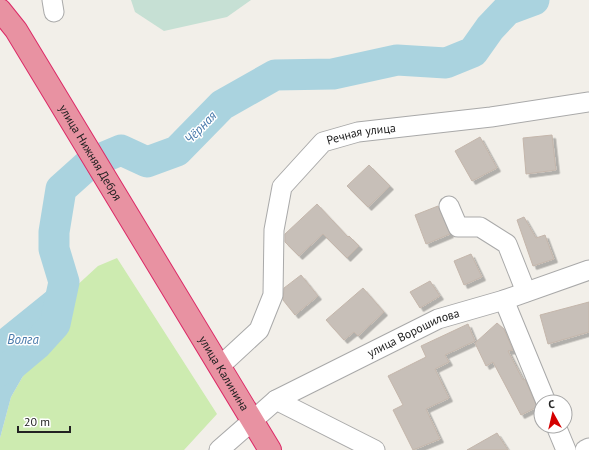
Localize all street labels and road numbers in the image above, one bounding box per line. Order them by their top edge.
street label: улица Нижняя Дебря [56,102,125,203]
street label: Речная улица [325,120,396,148]
street label: улица Ворошилова [365,305,461,360]
street label: улица Калинина [196,333,253,414]

